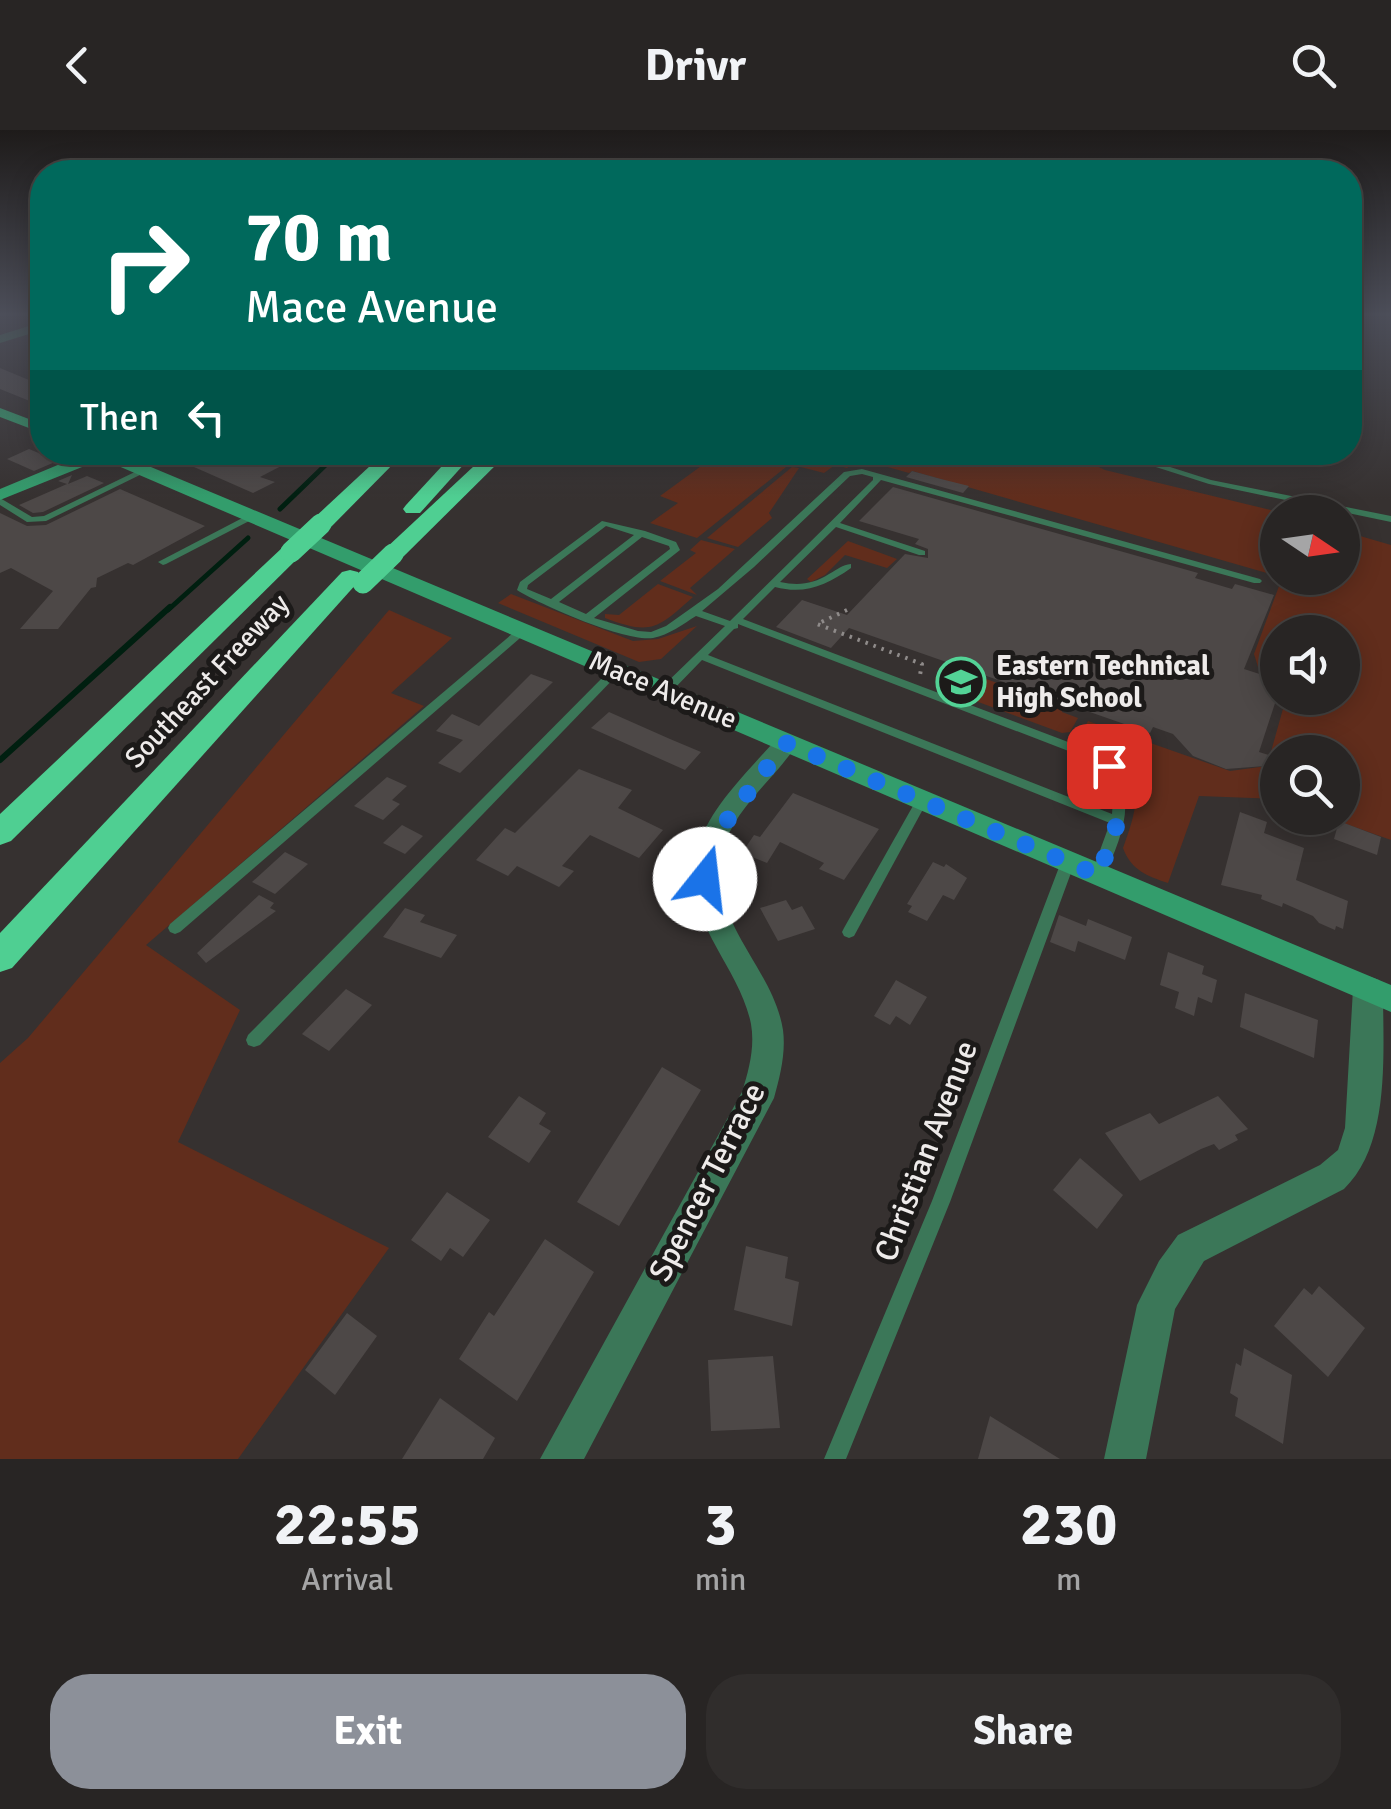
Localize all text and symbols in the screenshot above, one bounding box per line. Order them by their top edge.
icon: back [50,38,105,93]
text: Drivr [645,38,746,93]
icon: search [1286,38,1341,93]
text: 70 m [245,194,393,280]
icon: right [80,200,210,330]
text: Mace Avenue [245,280,498,335]
icon: left [179,390,234,445]
text: Then [80,394,159,441]
north arrow [1260,495,1360,595]
map controls [1260,495,1360,835]
street label: Southeast Freeway [118,587,296,775]
button: sound [1260,615,1360,715]
street label: Mace Avenue [584,644,742,736]
place label: Eastern Technical High School [996,649,1210,715]
school or university icon: Eastern Technical High School [935,656,987,708]
pin [1067,724,1152,809]
button: search [1260,735,1360,835]
icon: arrive [1082,739,1137,794]
position arrow [653,827,757,931]
street label: Christian Avenue [866,1035,986,1267]
street label: Spencer Terrace [640,1076,774,1288]
text: 22:55 [274,1488,421,1562]
text: 3 [704,1488,737,1562]
text: 230 [1020,1488,1117,1562]
text: Arrival [301,1560,393,1599]
text: min [695,1560,746,1599]
text: m [1056,1560,1081,1599]
button: Exit [50,1674,686,1789]
button: Share [706,1674,1341,1789]

